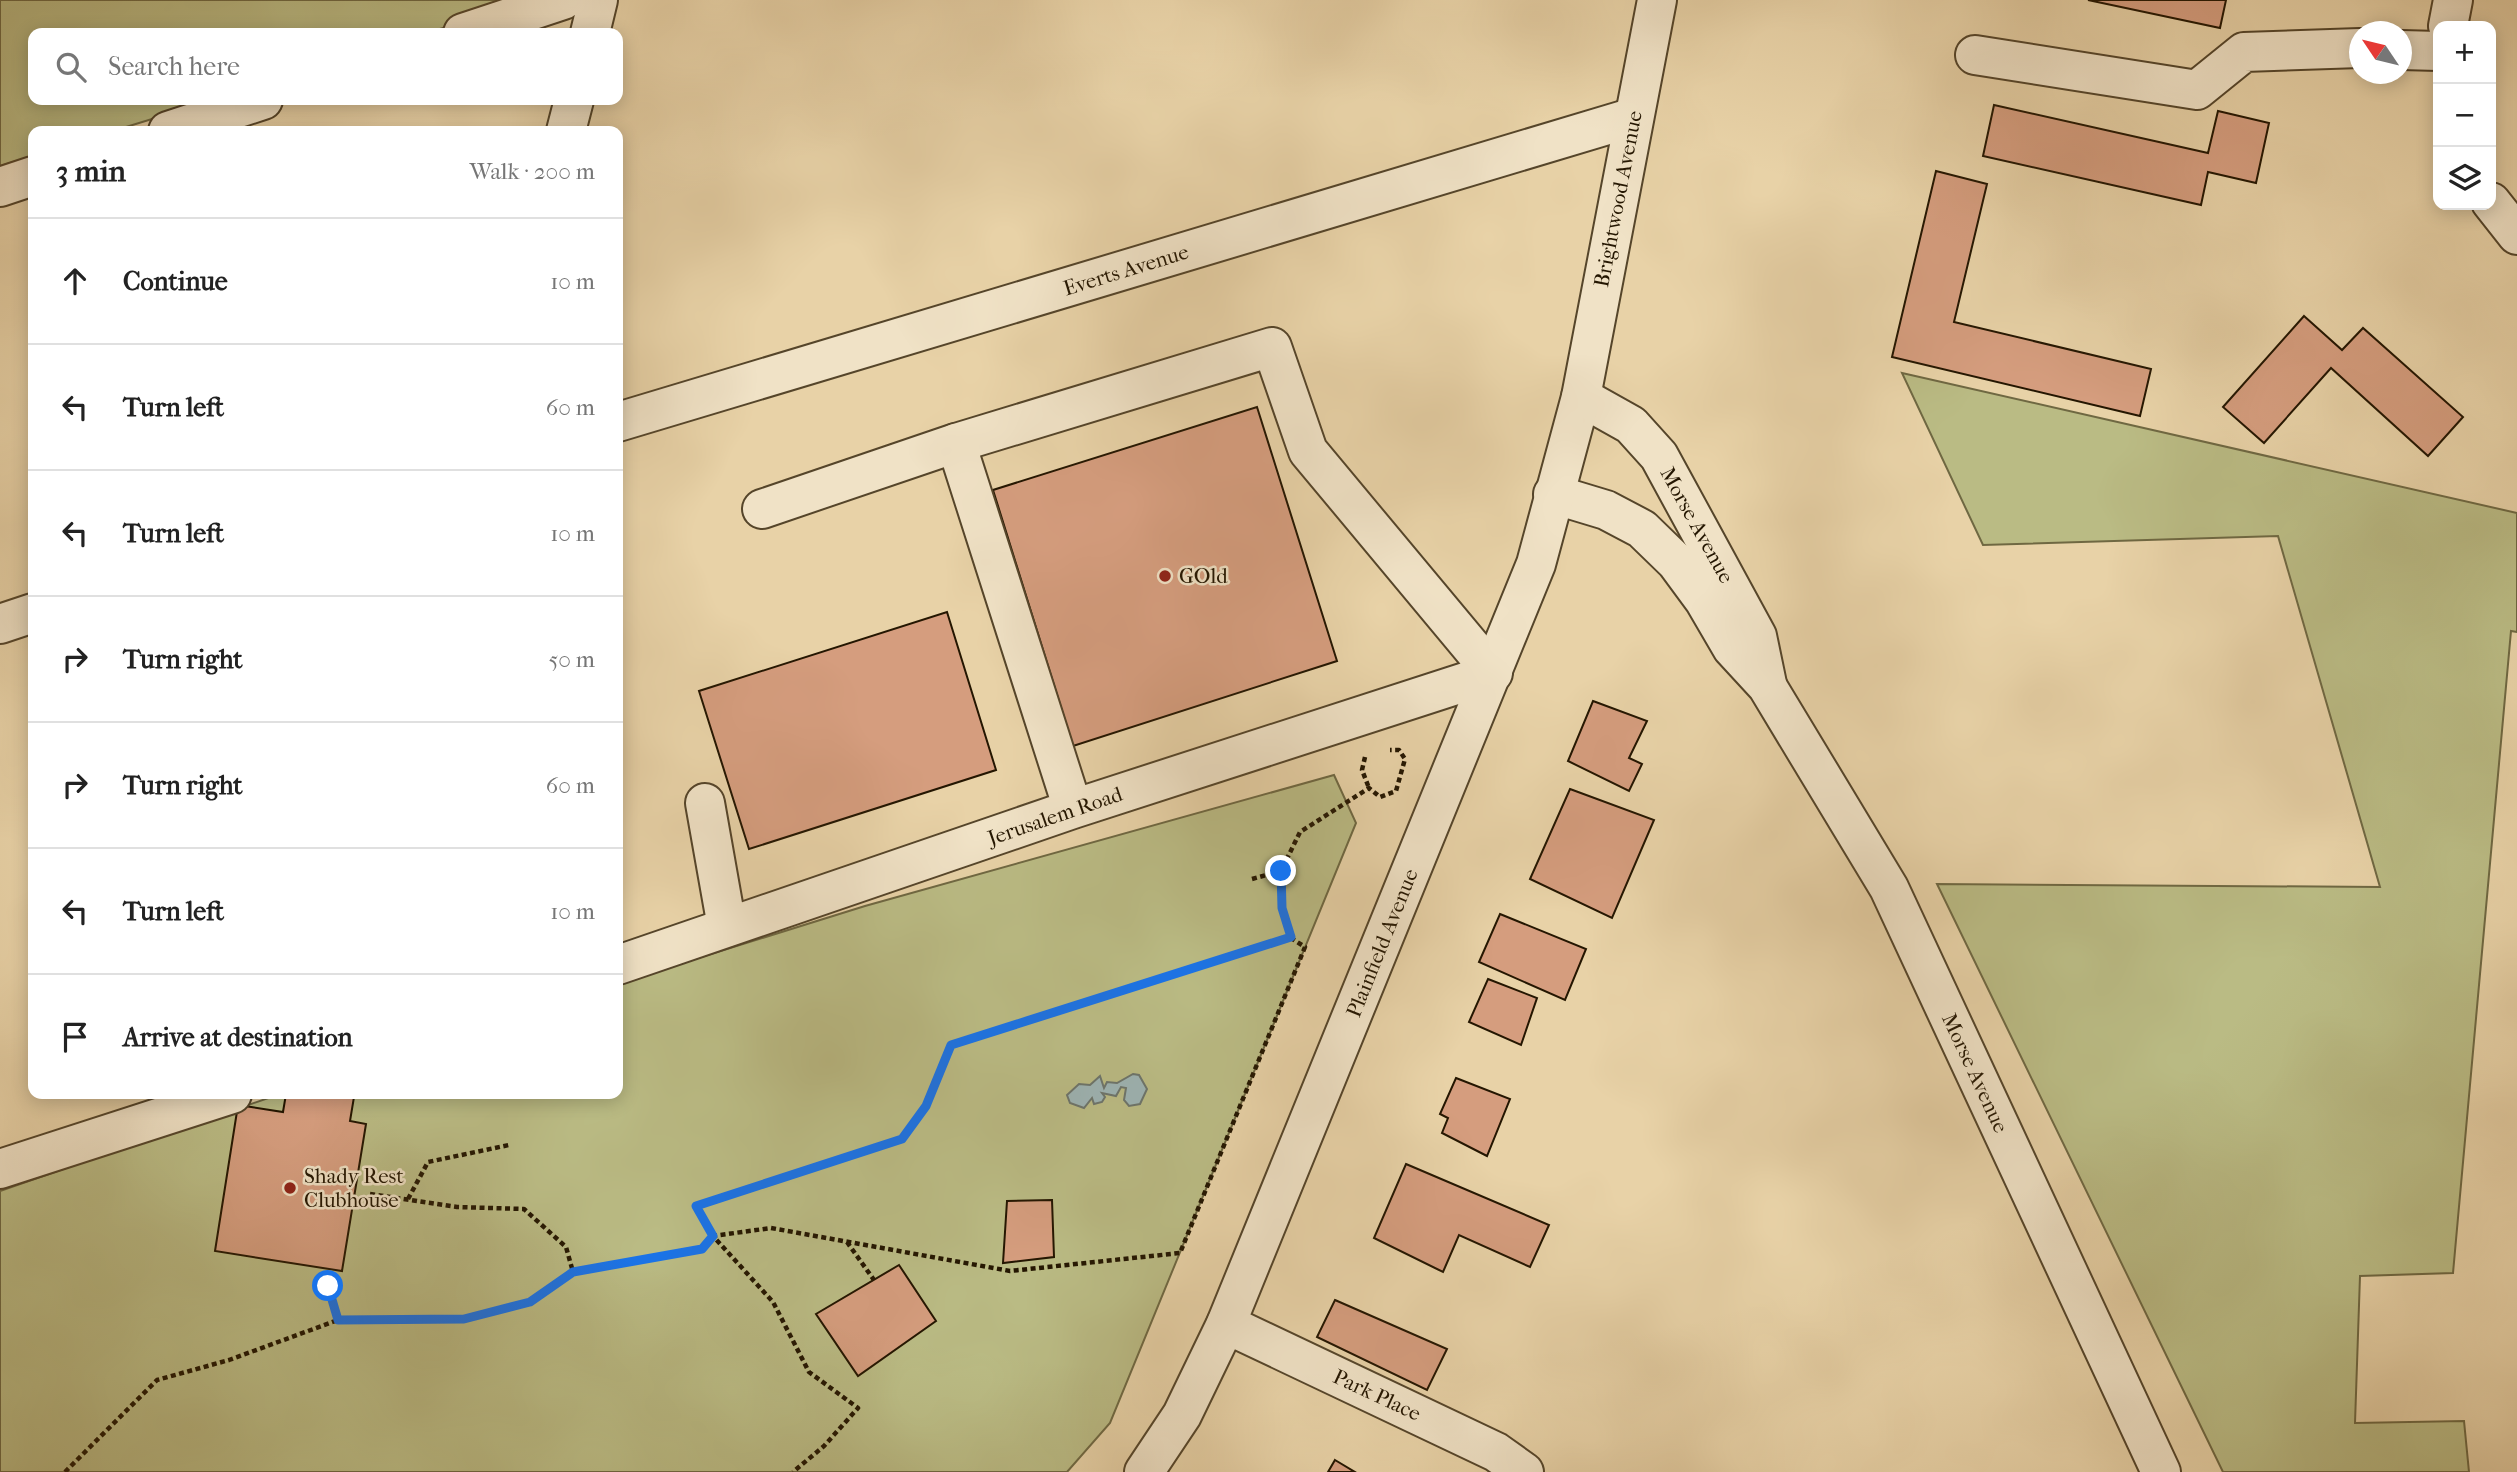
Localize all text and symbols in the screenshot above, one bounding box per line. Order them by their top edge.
north arrow [2349,21,2412,84]
map controls [2433,21,2496,210]
button: + [2433,21,2496,84]
search box [28,28,623,105]
icon: search [52,48,90,86]
text: Search here [108,51,240,82]
button: − [2433,84,2496,147]
street label: Brightwood Avenue [1589,109,1647,289]
button: layers [2433,147,2496,210]
text: 3 min [56,154,126,189]
text: Walk · 200 m [469,158,595,185]
street label: Everts Avenue [1061,240,1191,300]
icon: ahead [56,262,94,300]
text: Continue [123,266,228,297]
text: 10 m [550,268,595,295]
icon: left [56,388,94,426]
text: Turn left [123,392,224,423]
text: 60 m [546,394,595,421]
street label: Morse Avenue [1655,463,1739,587]
icon: left [56,514,94,552]
text: Turn left [123,518,224,549]
text: 10 m [550,520,595,547]
place label: GOld [1179,564,1228,588]
marker: GOld [1157,568,1173,584]
icon: right [56,640,94,678]
text: Turn right [123,644,243,675]
text: 50 m [548,646,595,673]
icon: right [56,766,94,804]
text: Turn right [123,770,243,801]
text: 60 m [546,772,595,799]
street label: Jerusalem Road [983,782,1126,851]
route end [1265,855,1296,886]
street label: Plainfield Avenue [1341,865,1423,1021]
icon: left [56,892,94,930]
text: Turn left [123,896,224,927]
text: 10 m [550,898,595,925]
street label: Morse Avenue [1937,1010,2013,1136]
icon: arrive [56,1018,94,1056]
text: Arrive at destination [123,1022,353,1053]
place label: Shady Rest Clubhouse [304,1164,404,1212]
marker: Shady Rest Clubhouse [282,1180,298,1196]
route start [312,1270,343,1301]
street label: Park Place [1329,1364,1425,1426]

